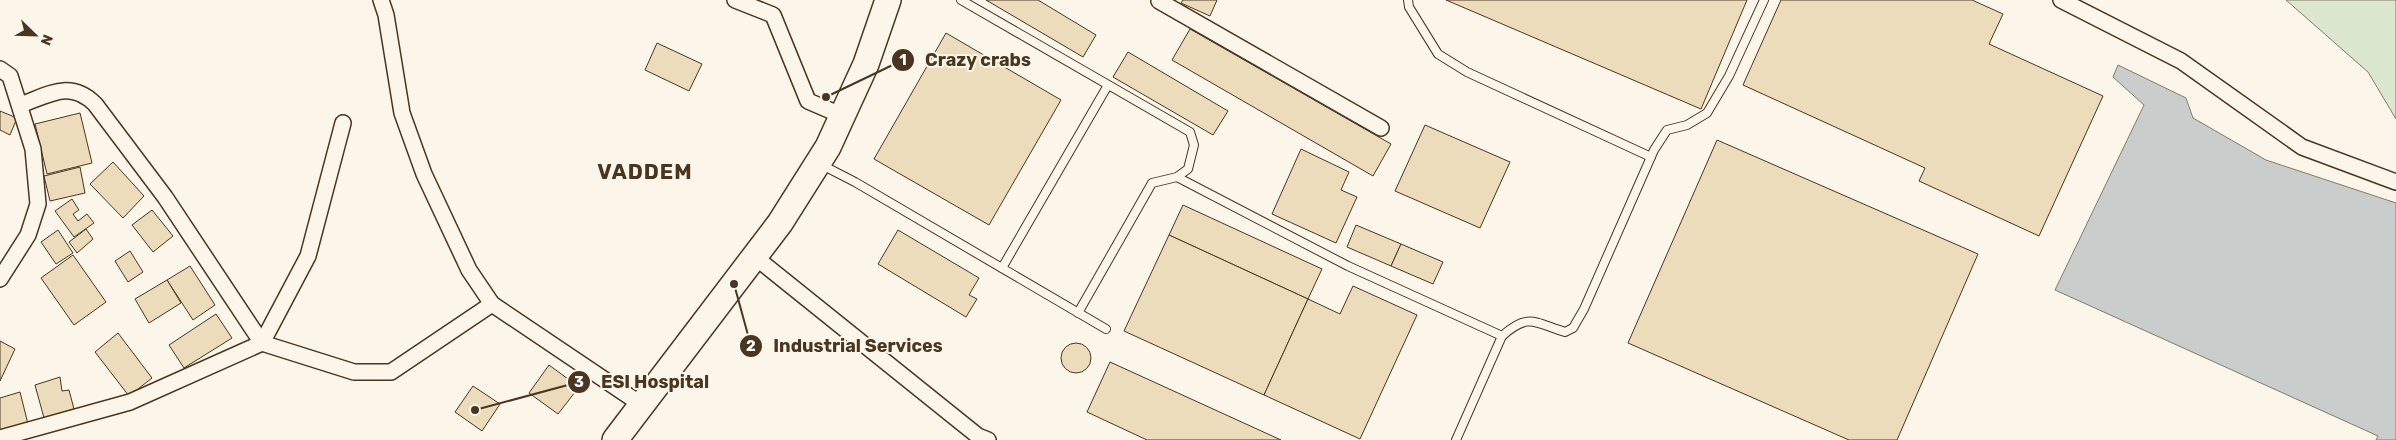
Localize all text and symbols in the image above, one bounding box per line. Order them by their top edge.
north arrow [10,10,60,60]
text: N [37,32,56,48]
callout: Crazy crabs [890,44,1041,77]
text: Crazy crabs [925,49,1031,71]
text: 1 [899,51,907,69]
district label: VADDEM [597,159,693,184]
callout: Industrial Services [738,330,953,363]
text: Industrial Services [773,335,943,357]
text: 2 [746,337,756,355]
callout: ESI Hospital [566,365,719,398]
text: ESI Hospital [601,371,709,393]
text: 3 [574,373,584,391]

